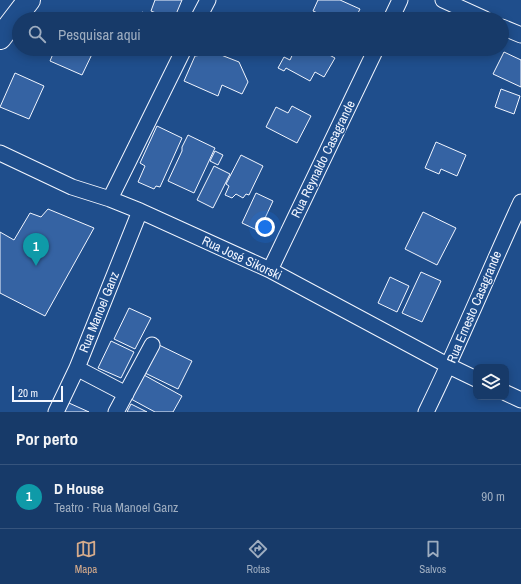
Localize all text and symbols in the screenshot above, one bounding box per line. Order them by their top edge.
search box [12,12,509,56]
icon: search [26,23,48,45]
text: Pesquisar aqui [58,24,141,45]
street label: Rua Reynaldo Casagrande [287,97,359,221]
your location [255,217,275,237]
street label: Rua José Sikorski [199,232,285,284]
pin: 1 [23,233,49,266]
street label: Rua Ernesto Casagrande [443,248,505,366]
street label: Rua Manoel Ganz [75,269,123,355]
map controls [473,364,509,400]
button: layers [473,364,509,400]
scale bar [12,384,63,403]
text: 20 m [18,386,38,400]
text: Por perto [16,427,78,450]
text: D House [54,478,104,499]
text: 1 [26,488,32,505]
text: 90 m [481,488,505,505]
text: Teatro · Rua Manoel Ganz [54,499,178,516]
tab: Mapa [75,538,97,576]
tab: Rotas [246,538,270,576]
tab: Salvos [419,538,446,576]

